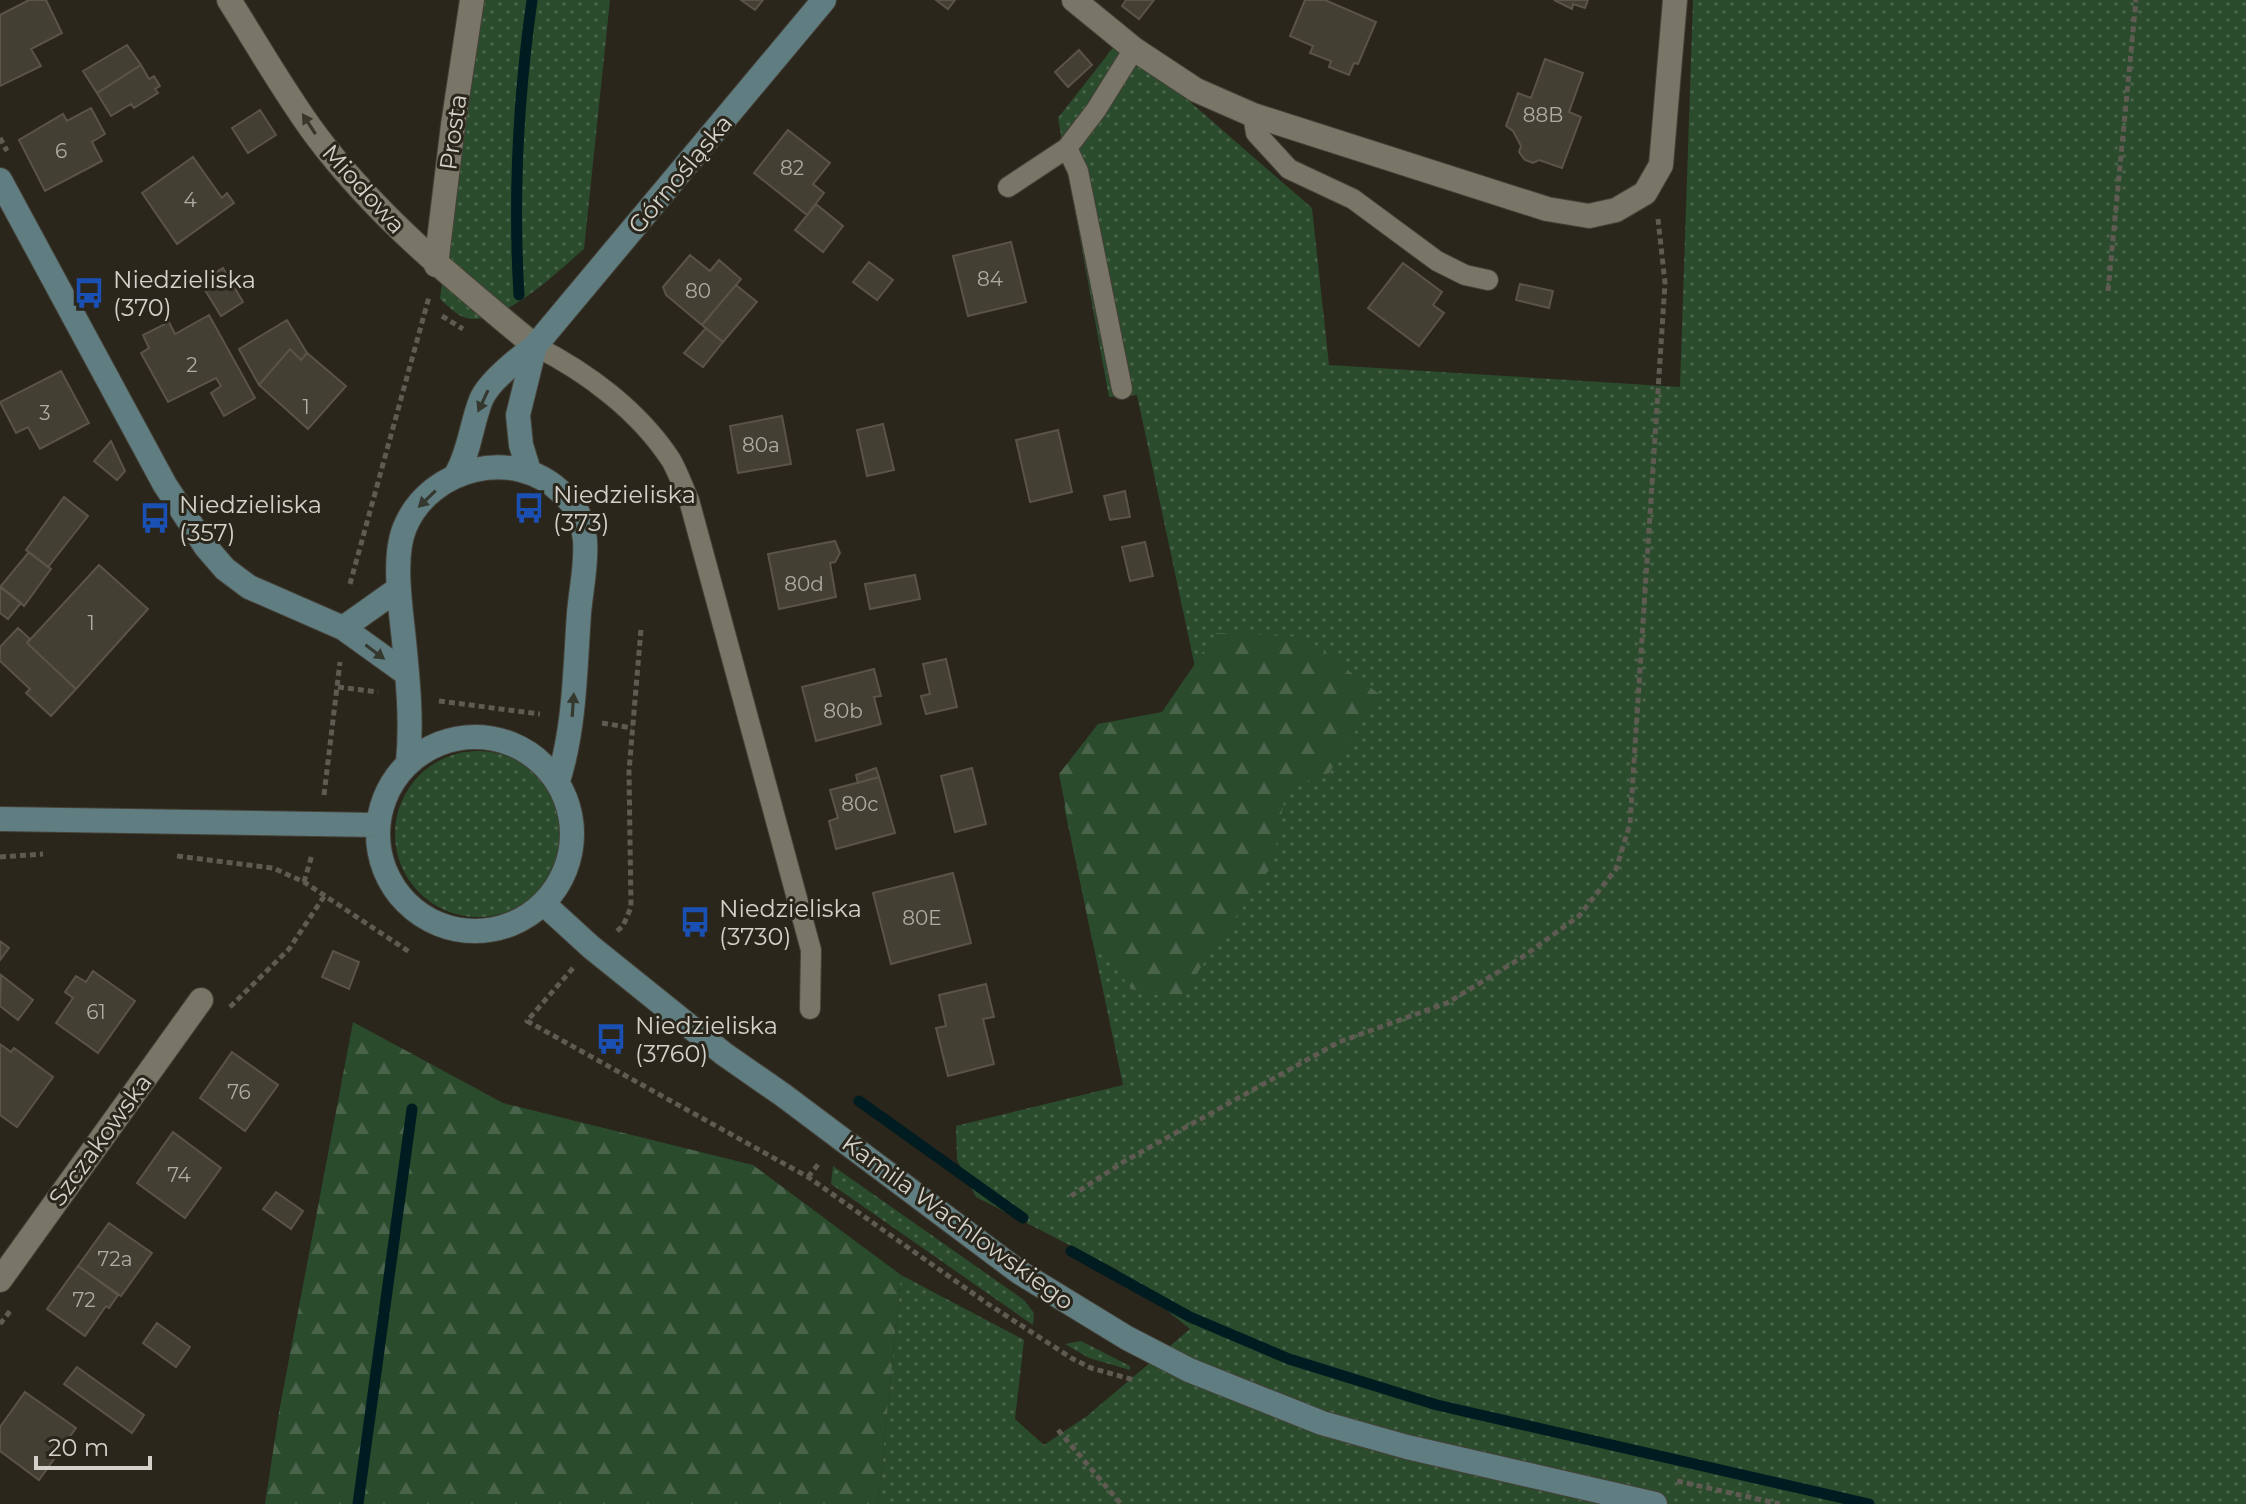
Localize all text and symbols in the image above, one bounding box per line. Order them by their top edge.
street label: Prosta [433,92,473,172]
house number: 88B [1523,103,1563,127]
street label: Górnośląska [622,109,738,239]
one-way arrow [302,113,316,135]
street label: Miodowa [316,138,412,240]
house number: 6 [55,139,67,163]
house number: 82 [780,156,804,180]
house number: 4 [183,188,197,212]
place label: Niedzieliska (370) [113,265,256,322]
house number: 84 [977,267,1003,291]
bus stop icon: Niedzieliska (370) [72,276,106,310]
house number: 80 [685,279,711,303]
house number: 2 [186,353,198,377]
one-way arrow [476,390,490,413]
house number: 1 [302,395,310,419]
house number: 3 [39,401,51,425]
house number: 80a [742,433,780,457]
place label: Niedzieliska (373) [553,480,696,537]
one-way arrow [417,489,436,508]
place label: Niedzieliska (357) [179,490,322,547]
bus stop icon: Niedzieliska (373) [512,491,546,525]
bus stop icon: Niedzieliska (357) [138,501,172,535]
house number: 80d [784,572,824,596]
house number: 1 [87,611,95,635]
one-way arrow [364,644,385,660]
one-way arrow [567,692,580,717]
house number: 80b [823,699,863,723]
house number: 80c [841,792,879,816]
place label: Niedzieliska (3730) [719,894,862,951]
bus stop icon: Niedzieliska (3730) [678,905,712,939]
house number: 80E [902,906,942,930]
house number: 61 [86,1000,106,1024]
place label: Niedzieliska (3760) [635,1011,778,1068]
bus stop icon: Niedzieliska (3760) [594,1022,628,1056]
street label: Szczakowska [42,1068,158,1212]
house number: 76 [227,1080,251,1104]
street label: Kamila Wachlowskiego [836,1128,1080,1316]
house number: 74 [167,1163,191,1187]
house number: 72a [98,1247,132,1271]
house number: 72 [72,1288,96,1312]
scale bar [36,1420,150,1470]
text: 20 m [48,1433,109,1462]

